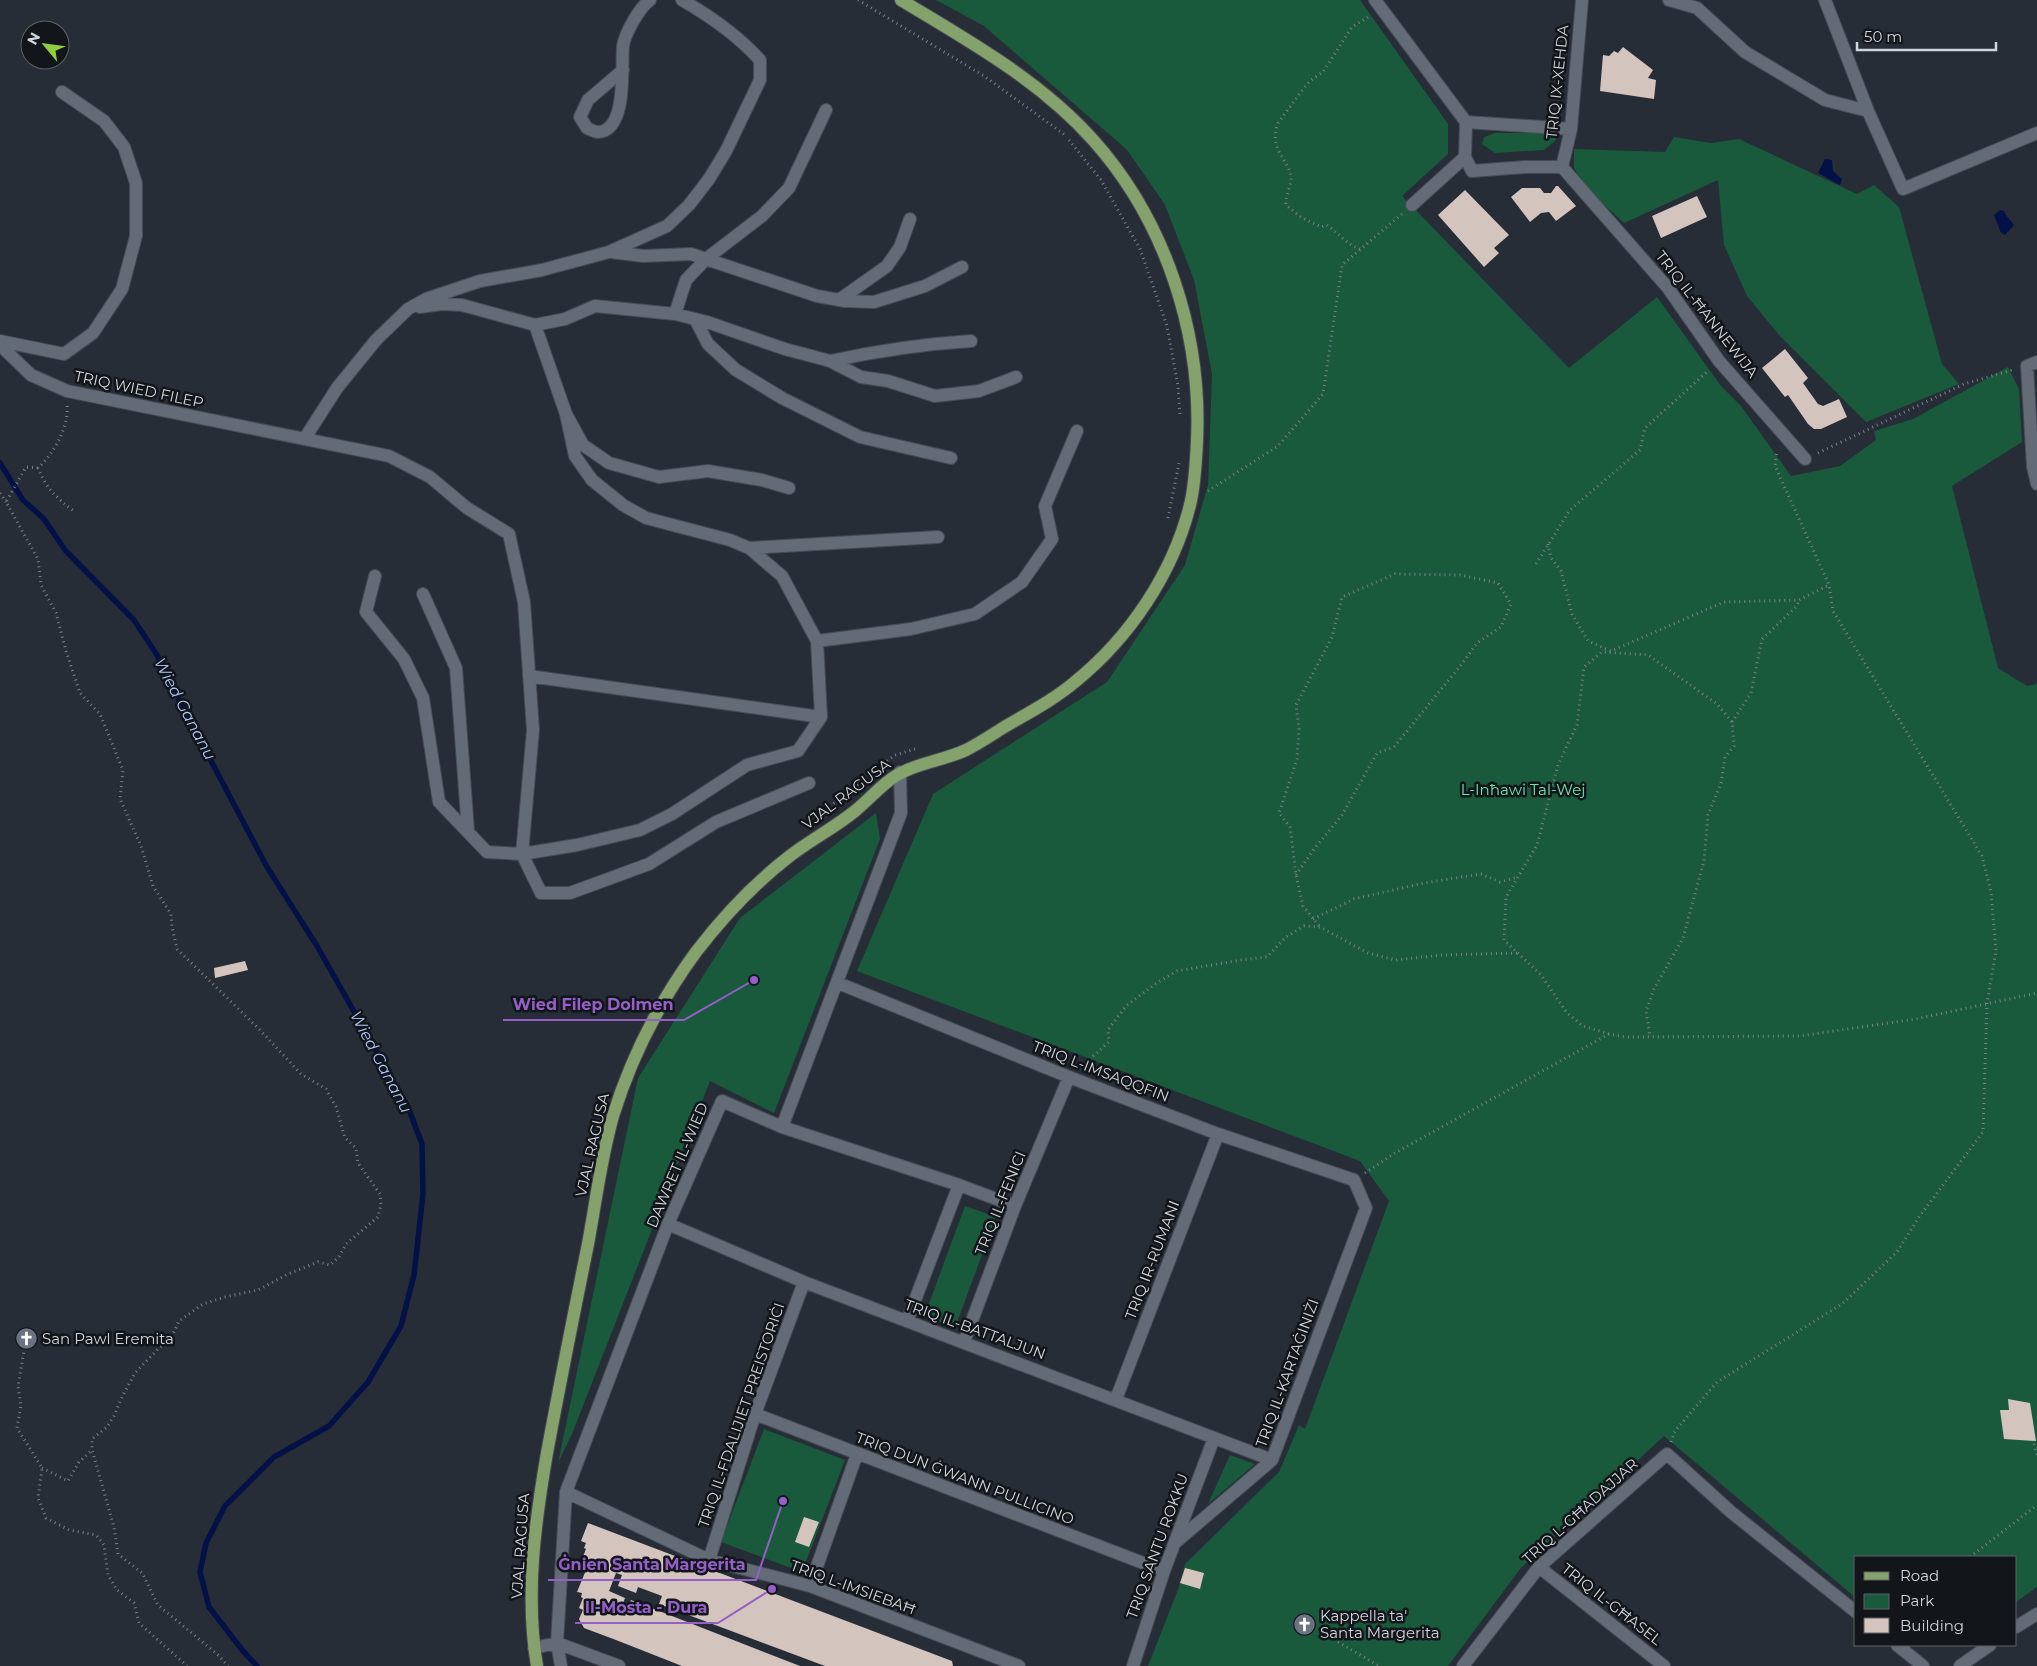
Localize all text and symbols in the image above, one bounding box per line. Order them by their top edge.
north arrow [20,20,70,70]
scale bar [1857,20,1996,52]
street label: TRIQ IX-XEHDA [1542,24,1572,140]
text: 50 m [1864,27,1902,46]
text: N [23,29,44,48]
street label: TRIQ IL-ĦANNEWIJA [1652,247,1763,381]
street label: TRIQ WIED FILEP [73,366,205,412]
water label: Wied Gananu [150,655,220,763]
street label: VJAL RAGUSA [798,754,894,833]
park label: L-Inħawi Tal-Wej [1461,780,1585,799]
callout: Wied Filep Dolmen [503,989,684,1020]
text: Wied Filep Dolmen [512,995,674,1014]
water label: Wied Gananu [346,1008,416,1116]
street label: TRIQ L-IMSAQQFIN [1030,1036,1172,1106]
street label: VJAL RAGUSA [571,1091,613,1199]
street label: DAWRET IL-WIED [642,1099,712,1231]
street label: TRIQ IL-FENICI [970,1148,1030,1258]
street label: TRIQ IR-RUMANI [1121,1198,1183,1322]
street label: TRIQ IL-BATTALJUN [902,1295,1048,1363]
street label: TRIQ IL-KARTAĠINIŻI [1251,1296,1323,1450]
street label: TRIQ IL-FDALIJIET PREISTORIĊI [693,1300,789,1530]
church icon: San Pawl Eremita [14,1326,38,1350]
place label: San Pawl Eremita [42,1329,174,1348]
street label: TRIQ DUN ĠWANN PULLICINO [853,1427,1077,1529]
street label: TRIQ L-GĦADAJJAR [1518,1454,1642,1568]
street label: TRIQ SANTU ROKKU [1122,1471,1192,1621]
street label: VJAL RAGUSA [507,1492,533,1600]
callout: Ġnien Santa Margerita [548,1549,756,1580]
text: Ġnien Santa Margerita [558,1554,746,1574]
street label: TRIQ L-IMSIEBAĦ [788,1556,919,1619]
legend [1854,1556,2017,1646]
street label: TRIQ IL-GĦASEL [1558,1559,1666,1649]
text: Road [1900,1566,1939,1585]
text: Park [1900,1591,1934,1610]
callout: Il-Mosta - Dura [575,1592,718,1623]
text: Il-Mosta - Dura [585,1598,707,1617]
place label: Kappella ta' Santa Margerita [1320,1606,1440,1642]
church icon: Kappella ta' Santa Margerita [1292,1612,1316,1636]
text: Building [1900,1616,1964,1635]

